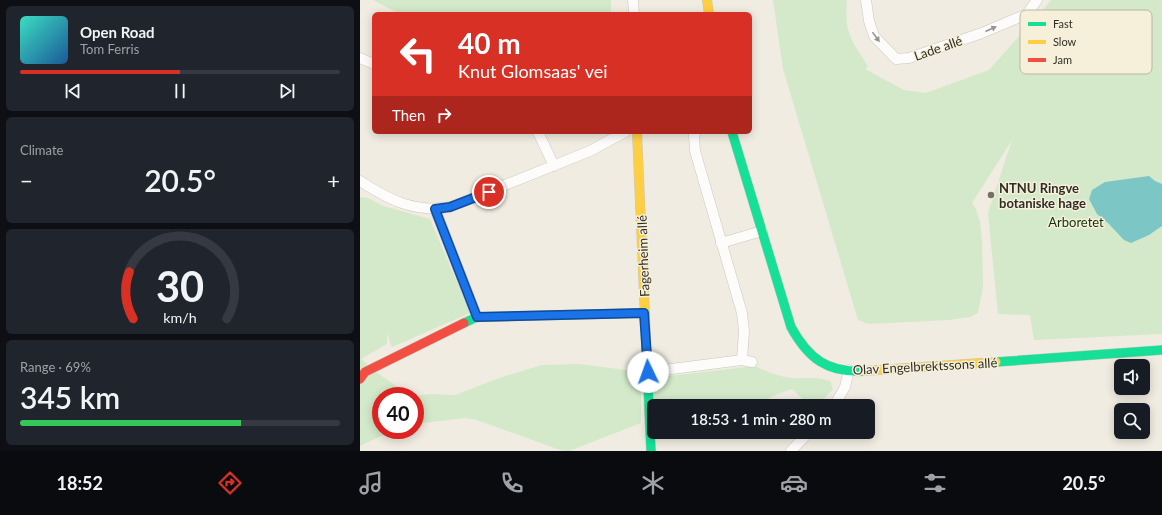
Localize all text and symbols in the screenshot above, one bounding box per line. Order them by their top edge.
legend [1020,10,1152,74]
text: Fast [1053,17,1073,30]
text: Open Road [80,23,155,41]
text: 40 m [458,26,521,60]
one-way arrow [986,26,997,32]
icon: left [392,28,444,80]
one-way arrow [872,31,880,42]
street label: Lade allé [912,32,964,64]
text: Slow [1053,35,1077,48]
text: Tom Ferris [80,41,139,57]
text: Jam [1053,53,1072,66]
text: Knut Glomsaas' vei [458,60,608,82]
icon: previous [62,80,84,102]
icon: pause [169,80,191,102]
icon: next [276,80,298,102]
icon: right [433,104,455,126]
text: Then [392,106,425,124]
text: Climate [20,142,63,158]
text: 20.5° [144,162,216,198]
text: − [20,167,33,194]
text: + [327,167,340,194]
pin [472,175,506,209]
place label: NTNU Ringve botaniske hage [999,180,1086,211]
icon: arrive [478,181,500,203]
marker: NTNU Ringve botaniske hage [986,190,996,200]
park label: Arboretet [1048,214,1104,230]
street label: Fagerheim allé [634,215,652,297]
text: 30 [156,261,204,311]
text: km/h [163,309,197,326]
position arrow [627,351,669,393]
street label: Olav Engelbrektssons allé [852,354,998,378]
text: Range · 69% [20,359,91,375]
map controls [1114,359,1150,439]
button: sound [1114,359,1150,395]
text: 345 km [20,379,120,415]
speed limit sign: 40 [372,387,424,439]
button: search [1114,403,1150,439]
text: 18:53 · 1 min · 280 m [691,410,831,428]
icon: directions [216,469,244,497]
icon: music [357,469,385,497]
icon: phone [498,469,526,497]
icon: climate [639,469,667,497]
icon: car [780,469,808,497]
icon: filters [921,469,949,497]
text: 18:52 [57,472,103,494]
text: 20.5° [1062,472,1105,494]

